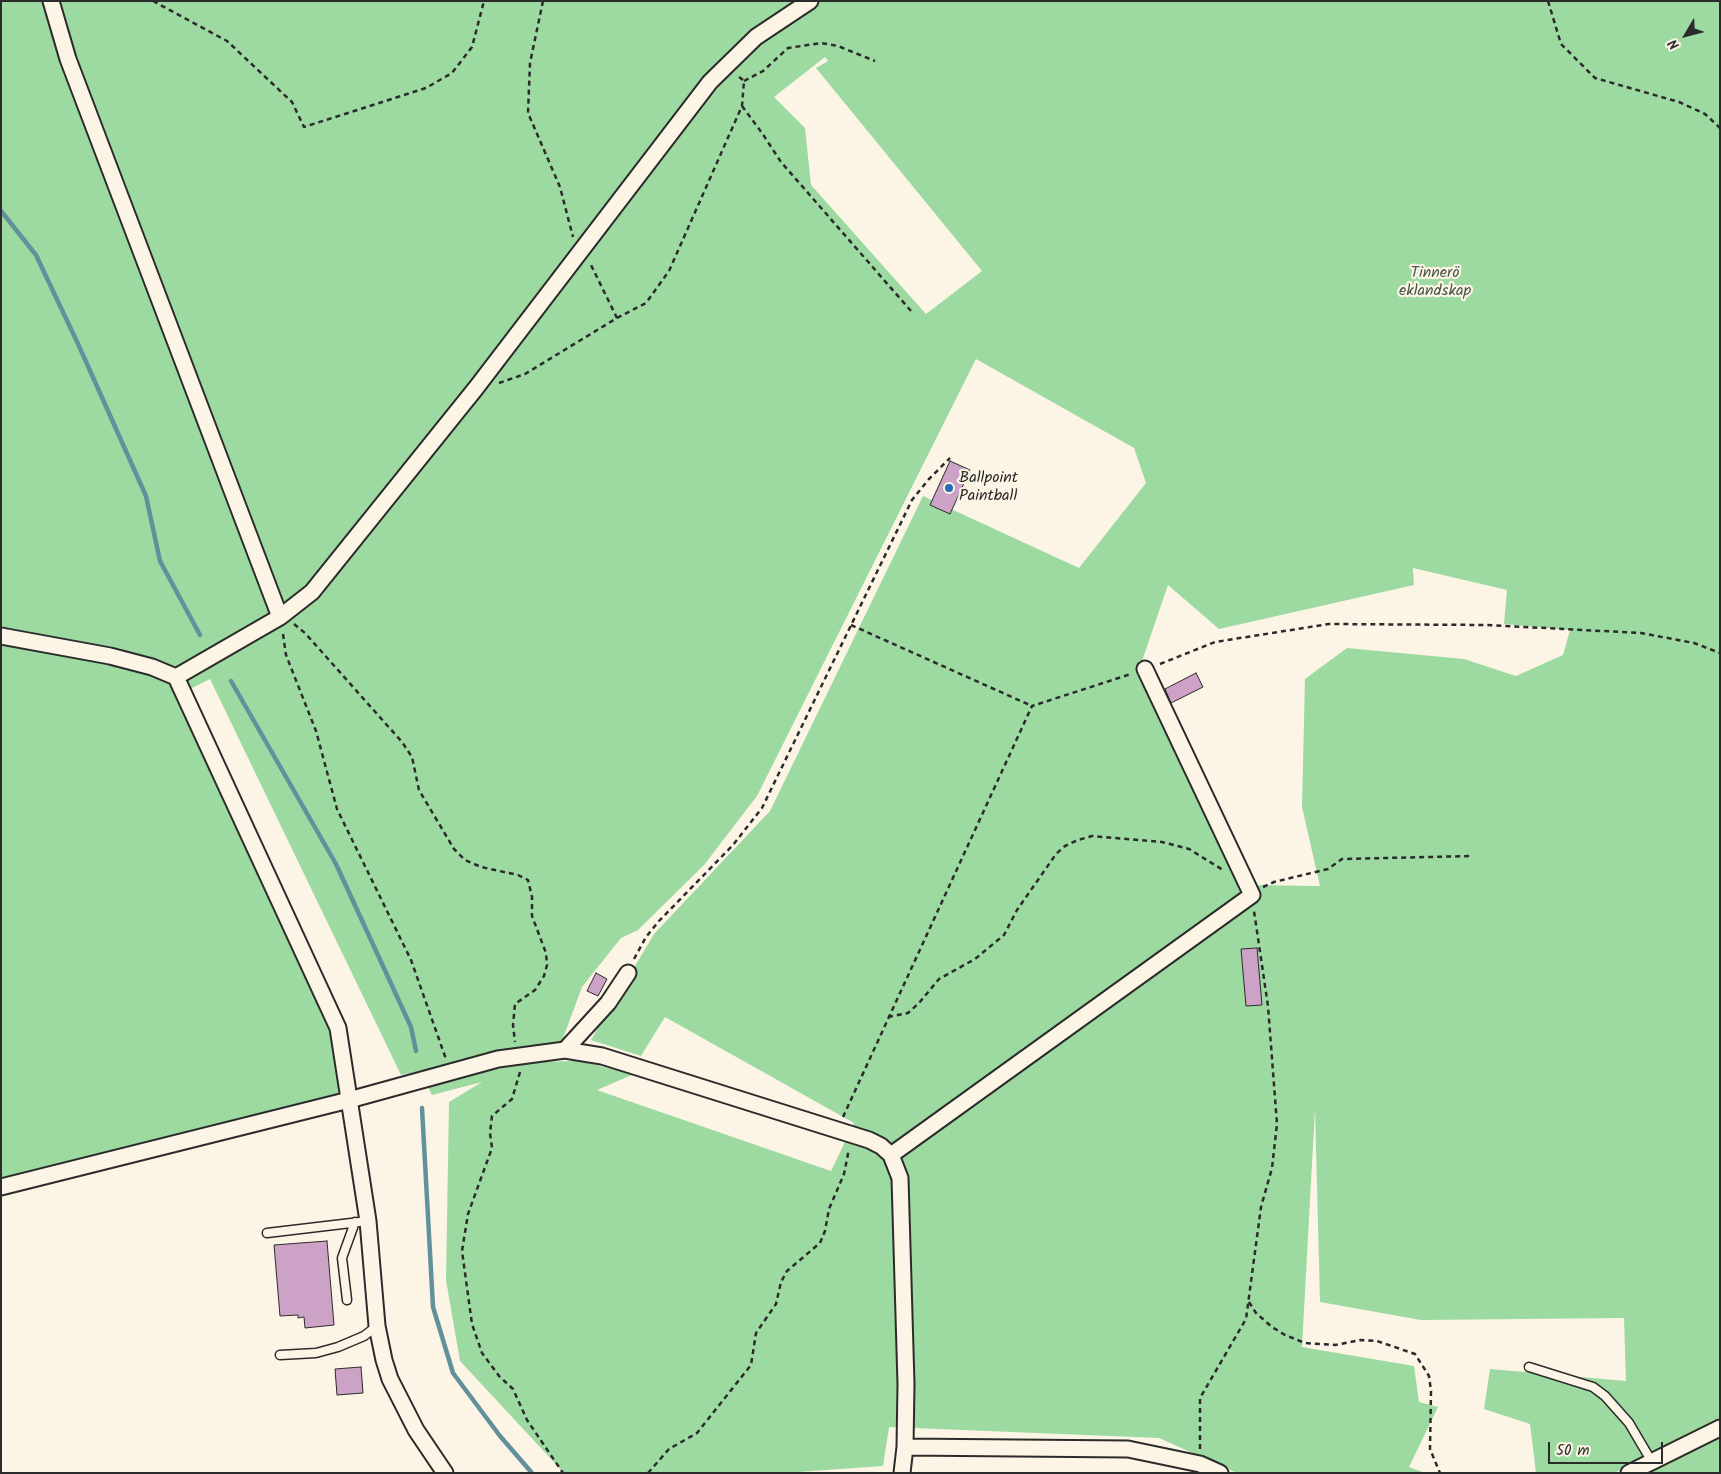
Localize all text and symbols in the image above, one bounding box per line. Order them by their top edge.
north arrow [1661,10,1711,60]
text: N [1663,34,1685,54]
park label: Tinnerö eklandskap [1399,264,1471,302]
place label: Ballpoint Paintball [959,469,1018,507]
marker: Ballpoint Paintball [943,482,955,494]
scale bar [1551,1432,1666,1464]
text: 50 m [1556,1439,1590,1463]

